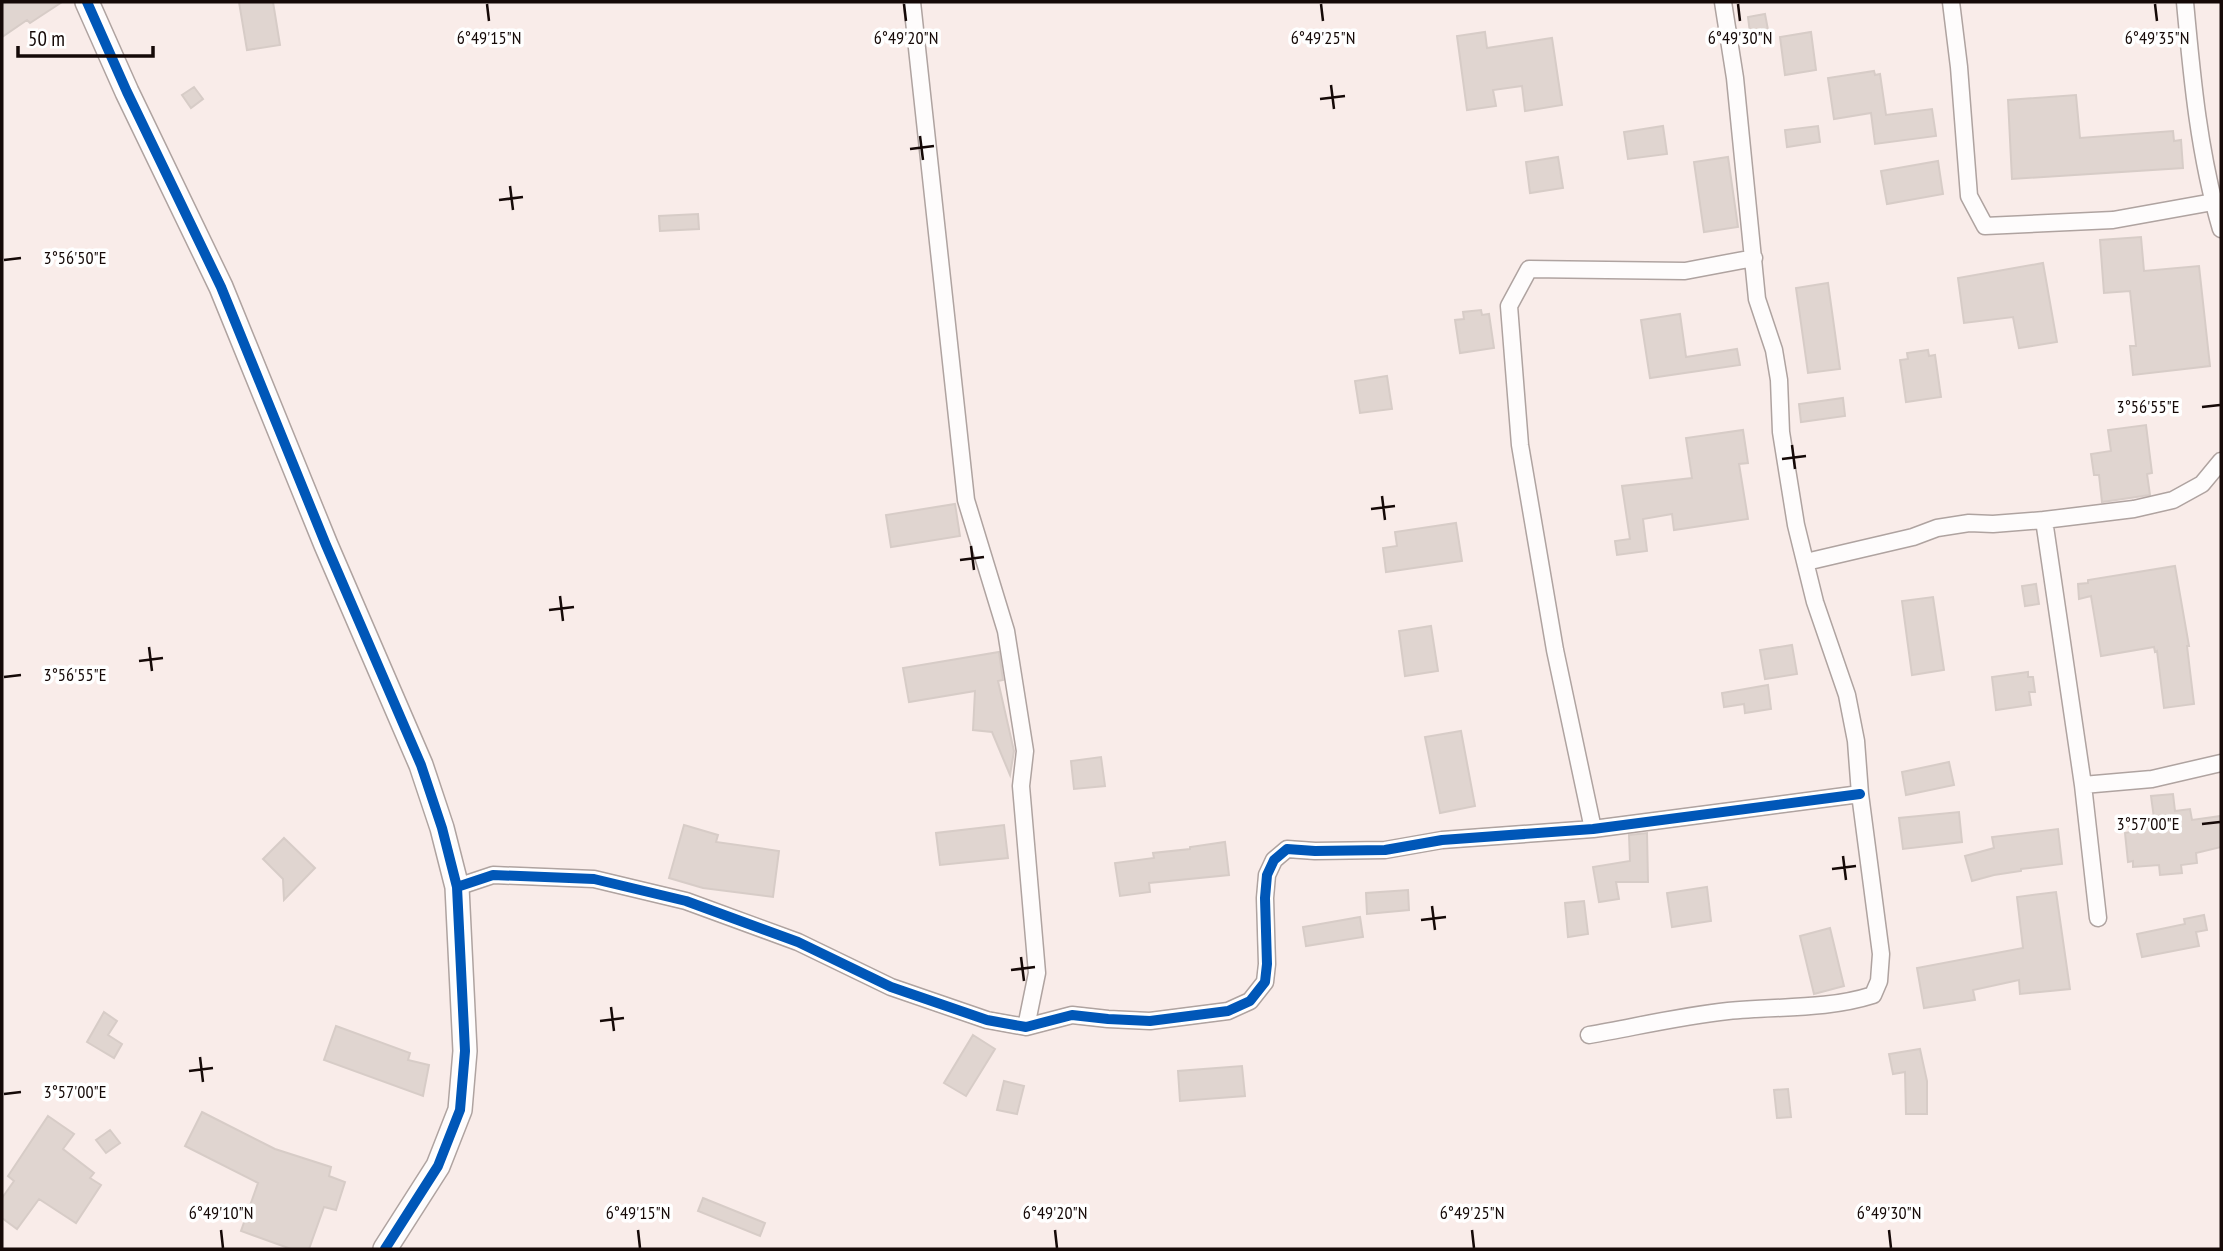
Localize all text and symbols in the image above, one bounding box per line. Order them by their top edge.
scale bar [18,14,152,58]
text: 50 m [28,25,65,52]
text: 6°49'15"N [457,26,521,49]
text: 6°49'20"N [874,26,938,49]
text: 6°49'25"N [1291,26,1355,49]
text: 6°49'30"N [1708,26,1772,49]
text: 6°49'35"N [2125,26,2189,49]
text: 3°56'50"E [44,246,106,269]
text: 3°56'55"E [2117,395,2179,418]
text: 3°56'55"E [44,663,106,686]
text: 3°57'00"E [2117,812,2179,835]
text: 3°57'00"E [44,1080,106,1103]
text: 6°49'10"N [189,1201,253,1224]
text: 6°49'15"N [606,1201,670,1224]
text: 6°49'20"N [1023,1201,1087,1224]
text: 6°49'25"N [1440,1201,1504,1224]
text: 6°49'30"N [1857,1201,1921,1224]

